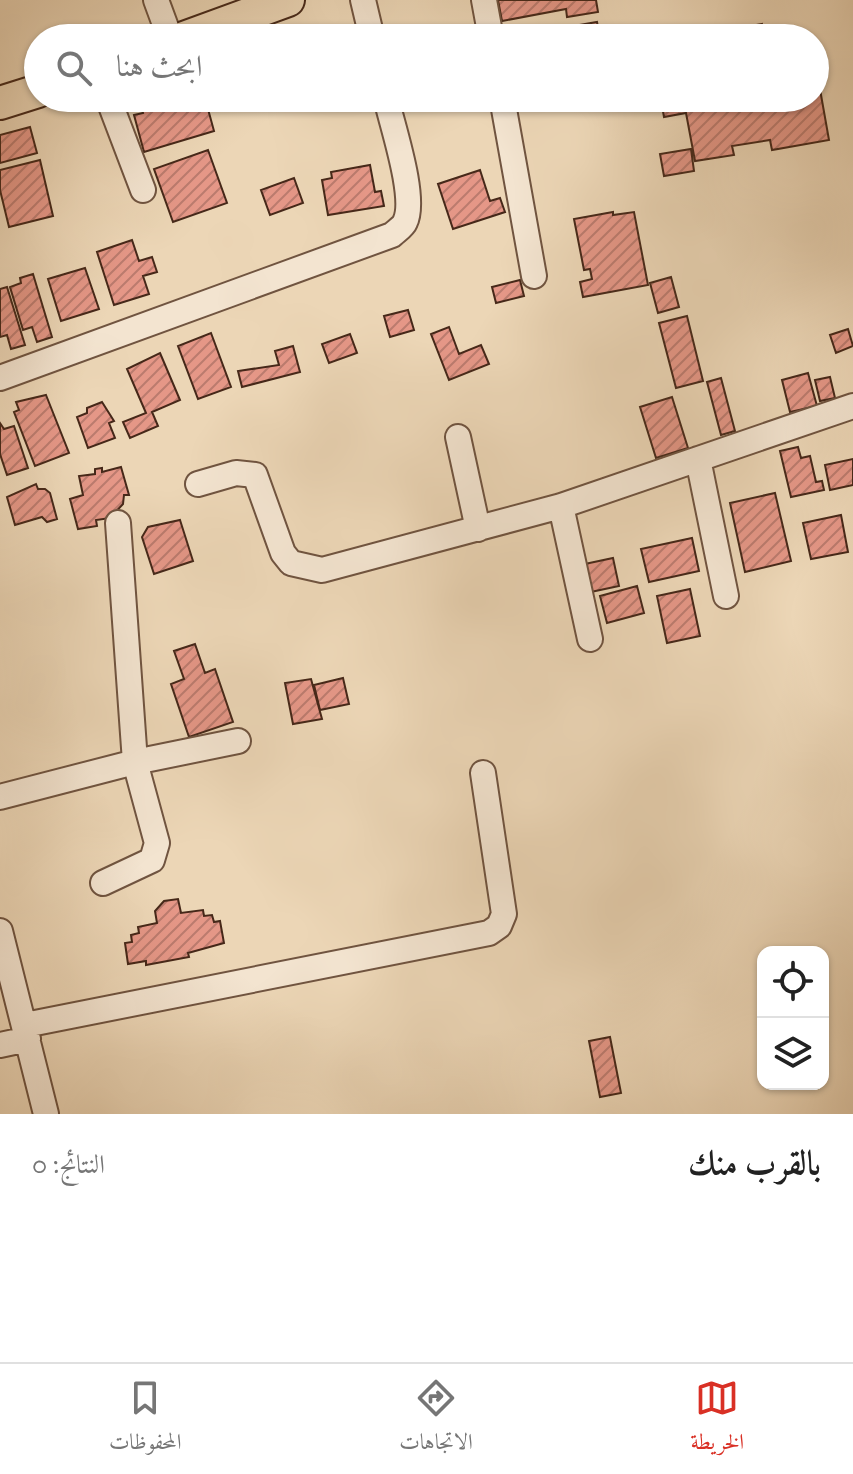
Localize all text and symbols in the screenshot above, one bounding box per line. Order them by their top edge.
search box [24,24,829,112]
icon: search [52,46,96,90]
text: ابحث هنا [116,48,202,84]
map controls [757,946,829,1090]
button: locate [757,946,829,1018]
button: layers [757,1018,829,1090]
text: بالقرب منك [688,1142,821,1183]
text: النتائج: 0 [32,1148,105,1180]
tab: المحفوظات [109,1376,181,1463]
tab: الاتجاهات [399,1376,473,1463]
tab: الخريطة [691,1376,744,1463]

